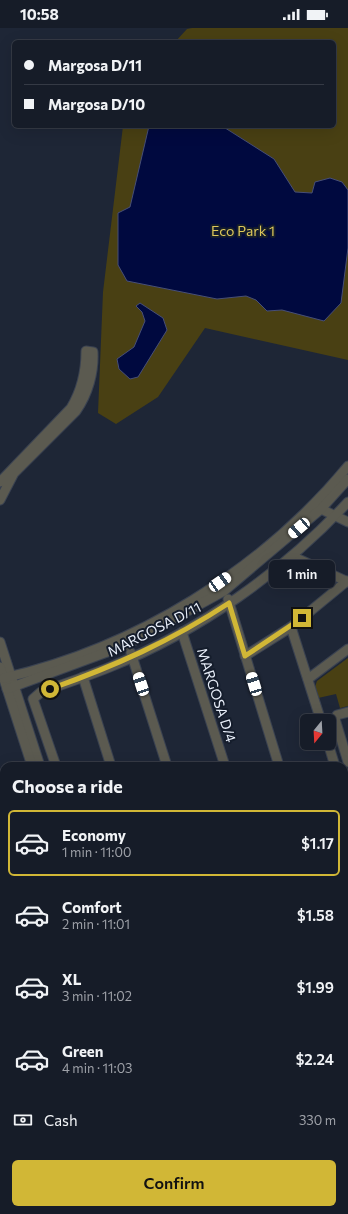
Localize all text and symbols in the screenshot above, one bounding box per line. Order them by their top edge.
text: 10:58 [20,5,59,23]
text: Margosa D/11 [48,56,142,74]
text: Margosa D/10 [48,95,145,113]
park label: Eco Park 1 [211,222,275,239]
car [286,516,312,540]
callout: 1 min [269,560,335,588]
text: 1 min [287,566,317,582]
car [207,570,233,594]
street label: MARGOSA D/11 [104,598,204,660]
route end [293,609,311,627]
street label: MARGOSA D/4 [194,646,240,745]
car [132,671,150,697]
car [245,671,263,697]
route start [41,680,59,698]
north arrow [300,714,336,750]
map controls [300,714,336,750]
text: Choose a ride [12,775,123,797]
icon: car [14,825,50,861]
text: Economy [62,826,126,844]
text: $1.17 [301,834,334,852]
text: 1 min · 11:00 [62,844,131,860]
icon: car [14,897,50,933]
text: Comfort [62,898,122,916]
text: $1.58 [297,906,334,924]
text: 2 min · 11:01 [62,916,130,932]
icon: car [14,969,50,1005]
text: XL [62,970,81,988]
text: $1.99 [297,978,334,996]
text: 3 min · 11:02 [62,988,132,1004]
icon: car [14,1041,50,1077]
text: Green [62,1042,103,1060]
text: $2.24 [296,1050,334,1068]
text: 4 min · 11:03 [62,1060,133,1076]
icon: cash [12,1109,34,1131]
text: Cash [44,1111,78,1129]
text: 330 m [299,1112,336,1128]
button: Confirm [12,1160,336,1206]

